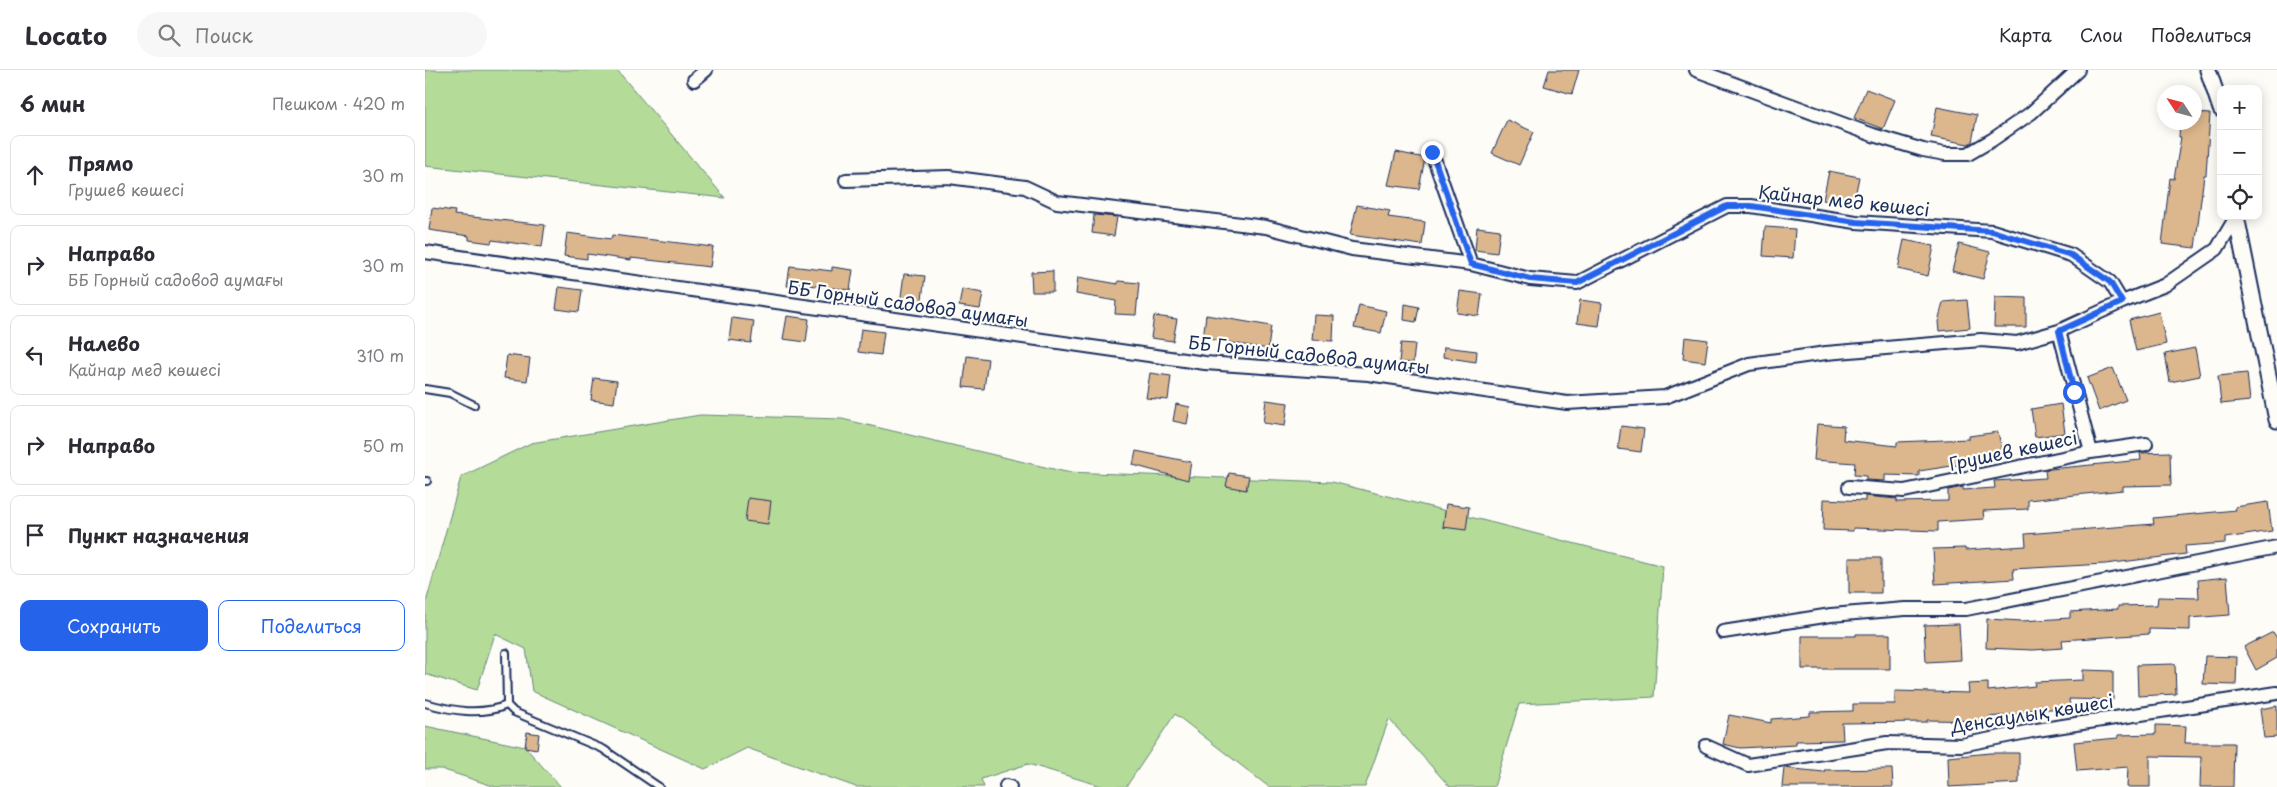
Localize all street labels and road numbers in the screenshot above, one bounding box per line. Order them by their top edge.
street label: Қайнар мед көшесі [1757,178,1931,222]
street label: ББ Горный садовод аумағы [786,273,1030,333]
street label: ББ Горный садовод аумағы [1187,328,1431,380]
street label: Грушев көшесі [1946,423,2080,477]
street label: Денсаулық көшесі [1948,687,2115,739]

